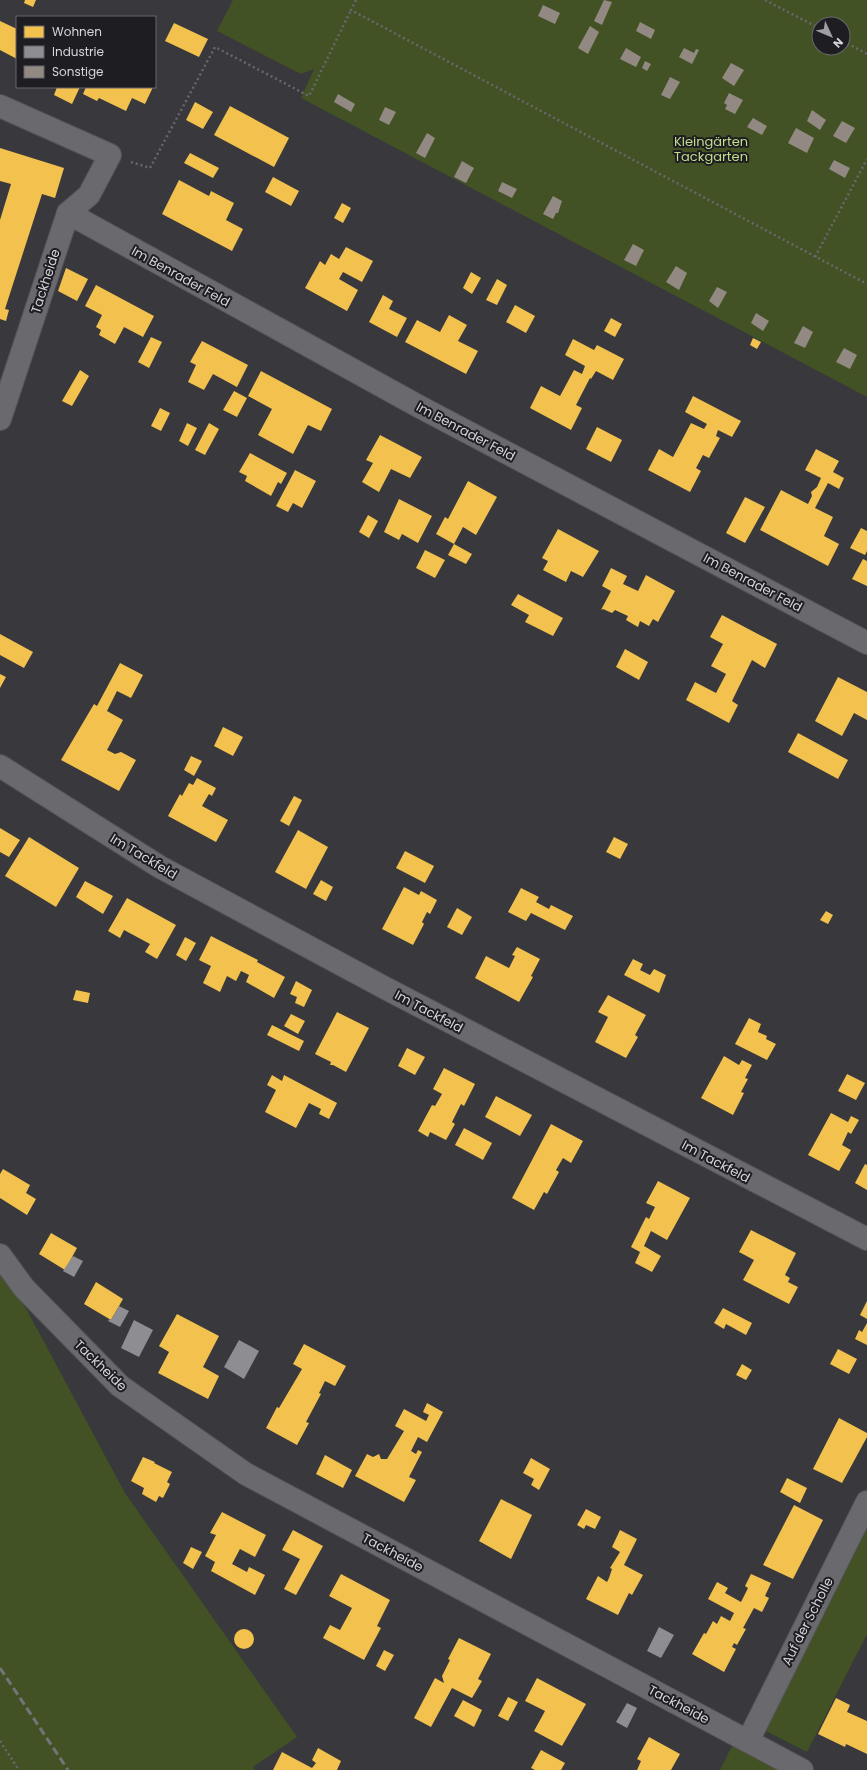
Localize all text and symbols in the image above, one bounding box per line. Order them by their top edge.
legend [16,16,156,88]
north arrow [811,16,851,56]
text: Wohnen [52,23,102,40]
text: N [830,34,847,51]
text: Industrie [52,43,104,60]
text: Sonstige [52,63,104,80]
park label: Kleingärten Tackgarten [674,132,748,166]
street label: Im Benrader Feld [128,242,233,311]
street label: Tackheide [26,246,65,316]
street label: Im Benrader Feld [413,397,519,466]
street label: Im Benrader Feld [700,548,806,617]
street label: Im Tackfeld [107,829,181,884]
street label: Im Tackfeld [391,985,466,1037]
street label: Im Tackfeld [678,1135,753,1187]
street label: Tackheide [70,1335,131,1395]
street label: Tackheide [359,1528,427,1577]
street label: Auf der Scholle [777,1574,838,1669]
street label: Tackheide [645,1680,713,1729]

